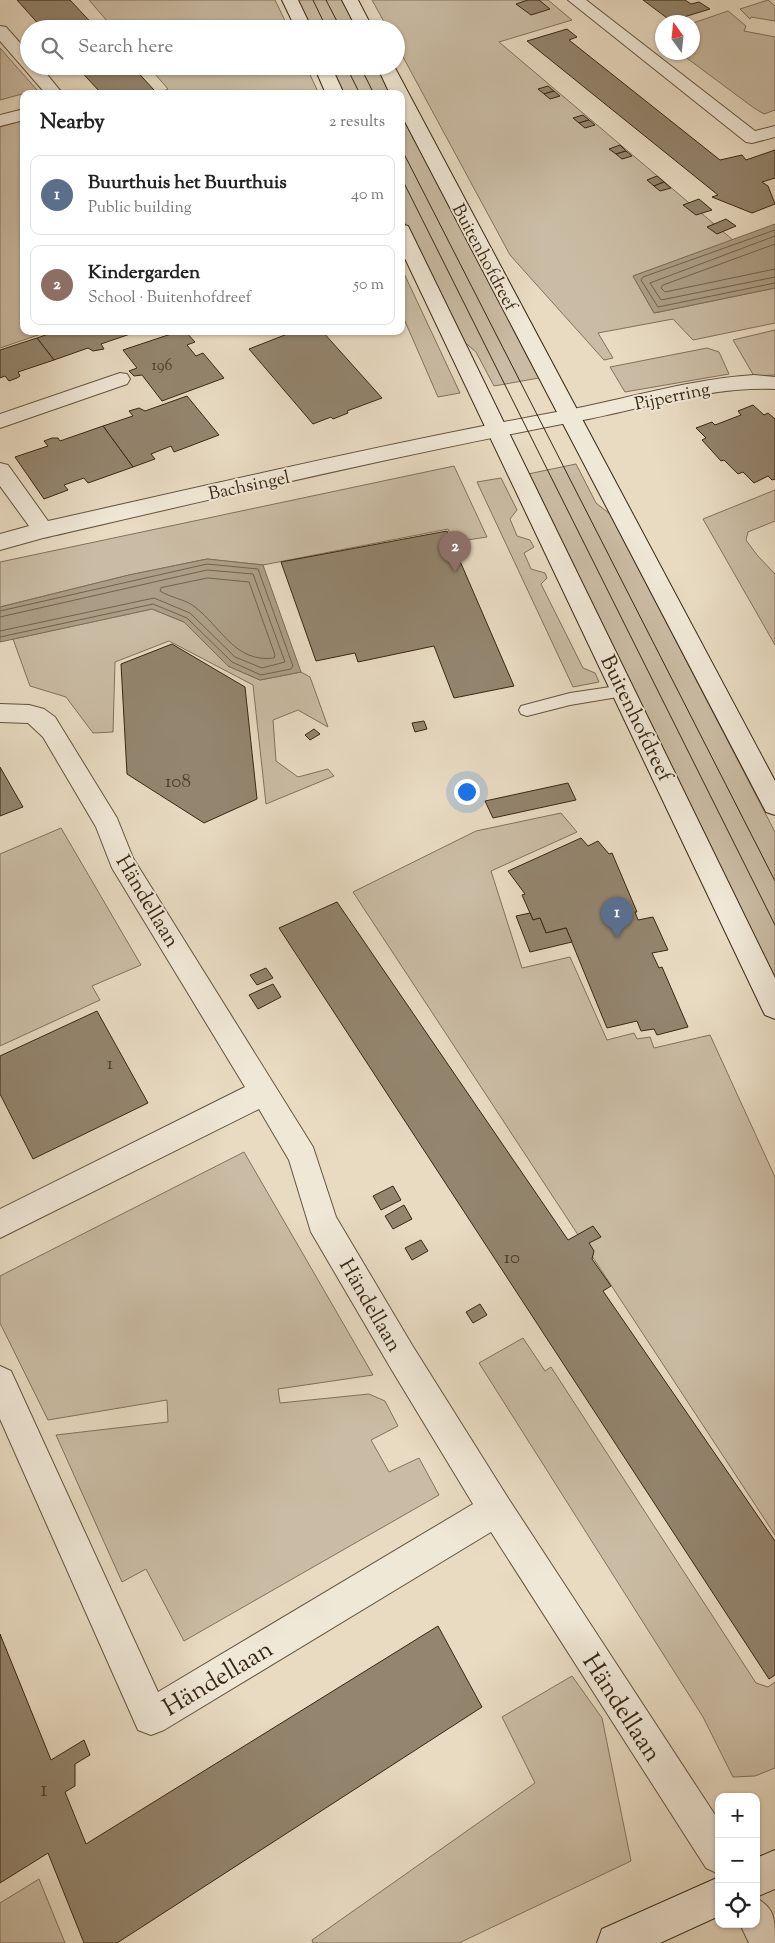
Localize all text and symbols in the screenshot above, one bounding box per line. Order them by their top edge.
north arrow [655,15,700,60]
search box [20,20,405,75]
icon: search [38,34,66,62]
text: Search here [78,34,173,61]
text: Nearby [40,108,105,138]
text: 2 results [329,111,385,134]
text: Buurthuis het Buurthuis [88,170,287,197]
text: 1 [54,184,60,207]
text: 40 m [351,184,384,207]
text: Public building [88,197,192,220]
street label: Buitenhofdreef [444,200,523,317]
text: Kindergarden [88,260,200,287]
text: 2 [53,274,61,297]
text: 50 m [353,274,384,297]
text: School · Buitenhofdreef [88,287,251,310]
house number: 196 [151,355,173,378]
street label: Pijperring [632,377,713,419]
street label: Bachsingel [206,466,293,508]
pin: 2 [439,531,471,572]
street label: Buitenhofdreef [592,651,680,789]
house number: 108 [165,769,191,796]
your location [454,779,480,805]
street label: Händellaan [107,850,186,954]
pin: 1 [601,897,633,938]
house number: 1 [107,1051,114,1078]
house number: 10 [504,1245,520,1272]
street label: Händellaan [330,1254,408,1358]
street label: Händellaan [157,1632,281,1727]
street label: Händellaan [572,1647,669,1770]
house number: 1 [40,1775,48,1807]
map controls [715,1793,760,1928]
button: + [715,1793,760,1838]
button: − [715,1838,760,1883]
button: locate [715,1883,760,1928]

